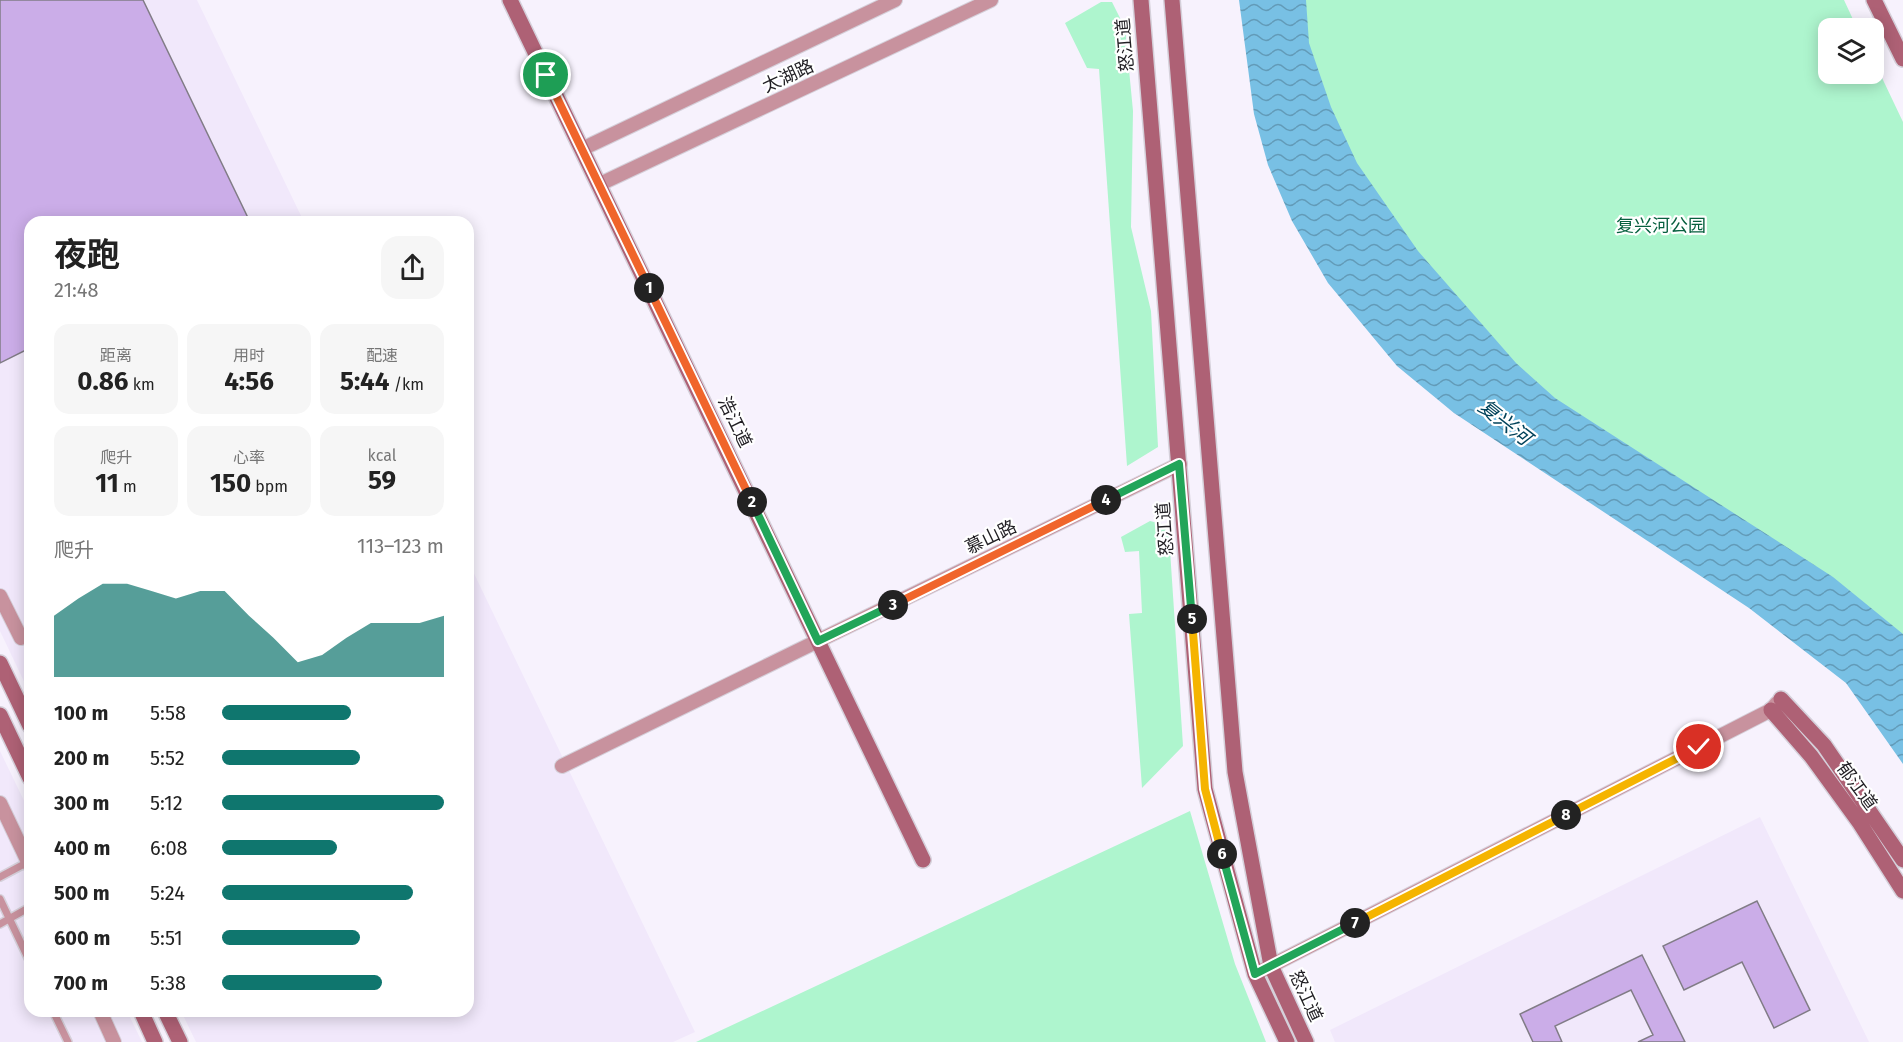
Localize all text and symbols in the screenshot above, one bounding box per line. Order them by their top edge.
street label: 怒江道 [1112,17,1138,73]
map controls [1818,18,1884,84]
button: layers [1818,18,1884,84]
pin [520,49,571,100]
street label: 太湖路 [759,55,817,97]
icon: arrive [529,58,562,91]
park label: 复兴河公园 [1616,215,1706,237]
text: 夜跑 [54,235,120,275]
button: share [381,236,444,299]
pin: 1 [634,273,664,303]
text: 21:48 [54,278,98,302]
text: 1 [645,278,653,297]
text: 距离 [100,346,132,365]
text: 用时 [233,346,265,365]
text: 配速 [366,346,398,365]
text: 0.86 [77,366,129,397]
text: 4:56 [224,366,274,397]
text: 5:44 [340,366,389,397]
text: km [129,375,155,394]
text: /km [389,375,424,394]
street label: 浩江道 [713,393,757,451]
water label: 复兴河 [1474,394,1539,452]
text: kcal [368,446,396,465]
text: 爬升 [100,448,132,467]
text: 心率 [233,448,265,467]
text: 59 [368,465,396,496]
text: 11 [95,468,119,499]
text: 150 [210,468,251,499]
text: m [119,477,137,496]
text: bpm [251,477,288,496]
pin: 4 [1091,485,1121,515]
pin: 2 [737,487,767,517]
text: 4 [1101,490,1111,509]
text: 2 [748,492,756,511]
street label: 怒江道 [1152,501,1178,557]
street label: 慕山路 [962,515,1020,559]
text: 113–123 m [357,534,444,558]
text: 爬升 [54,538,94,562]
pin: 3 [878,590,908,620]
text: 3 [889,595,897,614]
pin: 5 [1177,604,1207,634]
text: 5 [1188,609,1196,628]
text: 100 m [54,701,108,725]
text: 5:58 [150,701,186,725]
pin [1673,721,1724,772]
icon: check [1682,730,1715,763]
text: 200 m [54,746,109,770]
text: 5:52 [150,746,185,770]
street label: 郁江道 [1832,758,1882,814]
text: 300 m [54,791,109,815]
text: 5:12 [150,791,183,815]
pin: 8 [1551,800,1581,830]
text: 8 [1561,805,1571,824]
text: 400 m [54,836,110,860]
text: 6:08 [150,836,188,860]
pin: 6 [1207,839,1237,869]
text: 6 [1217,844,1227,863]
text: 500 m [54,881,110,905]
text: 5:24 [150,881,185,905]
pin: 7 [1340,908,1370,938]
text: 7 [1351,913,1359,932]
text: 600 m [54,926,110,950]
text: 5:51 [150,926,183,950]
street label: 怒江道 [1285,967,1327,1025]
text: 700 m [54,971,108,995]
text: 5:38 [150,971,186,995]

